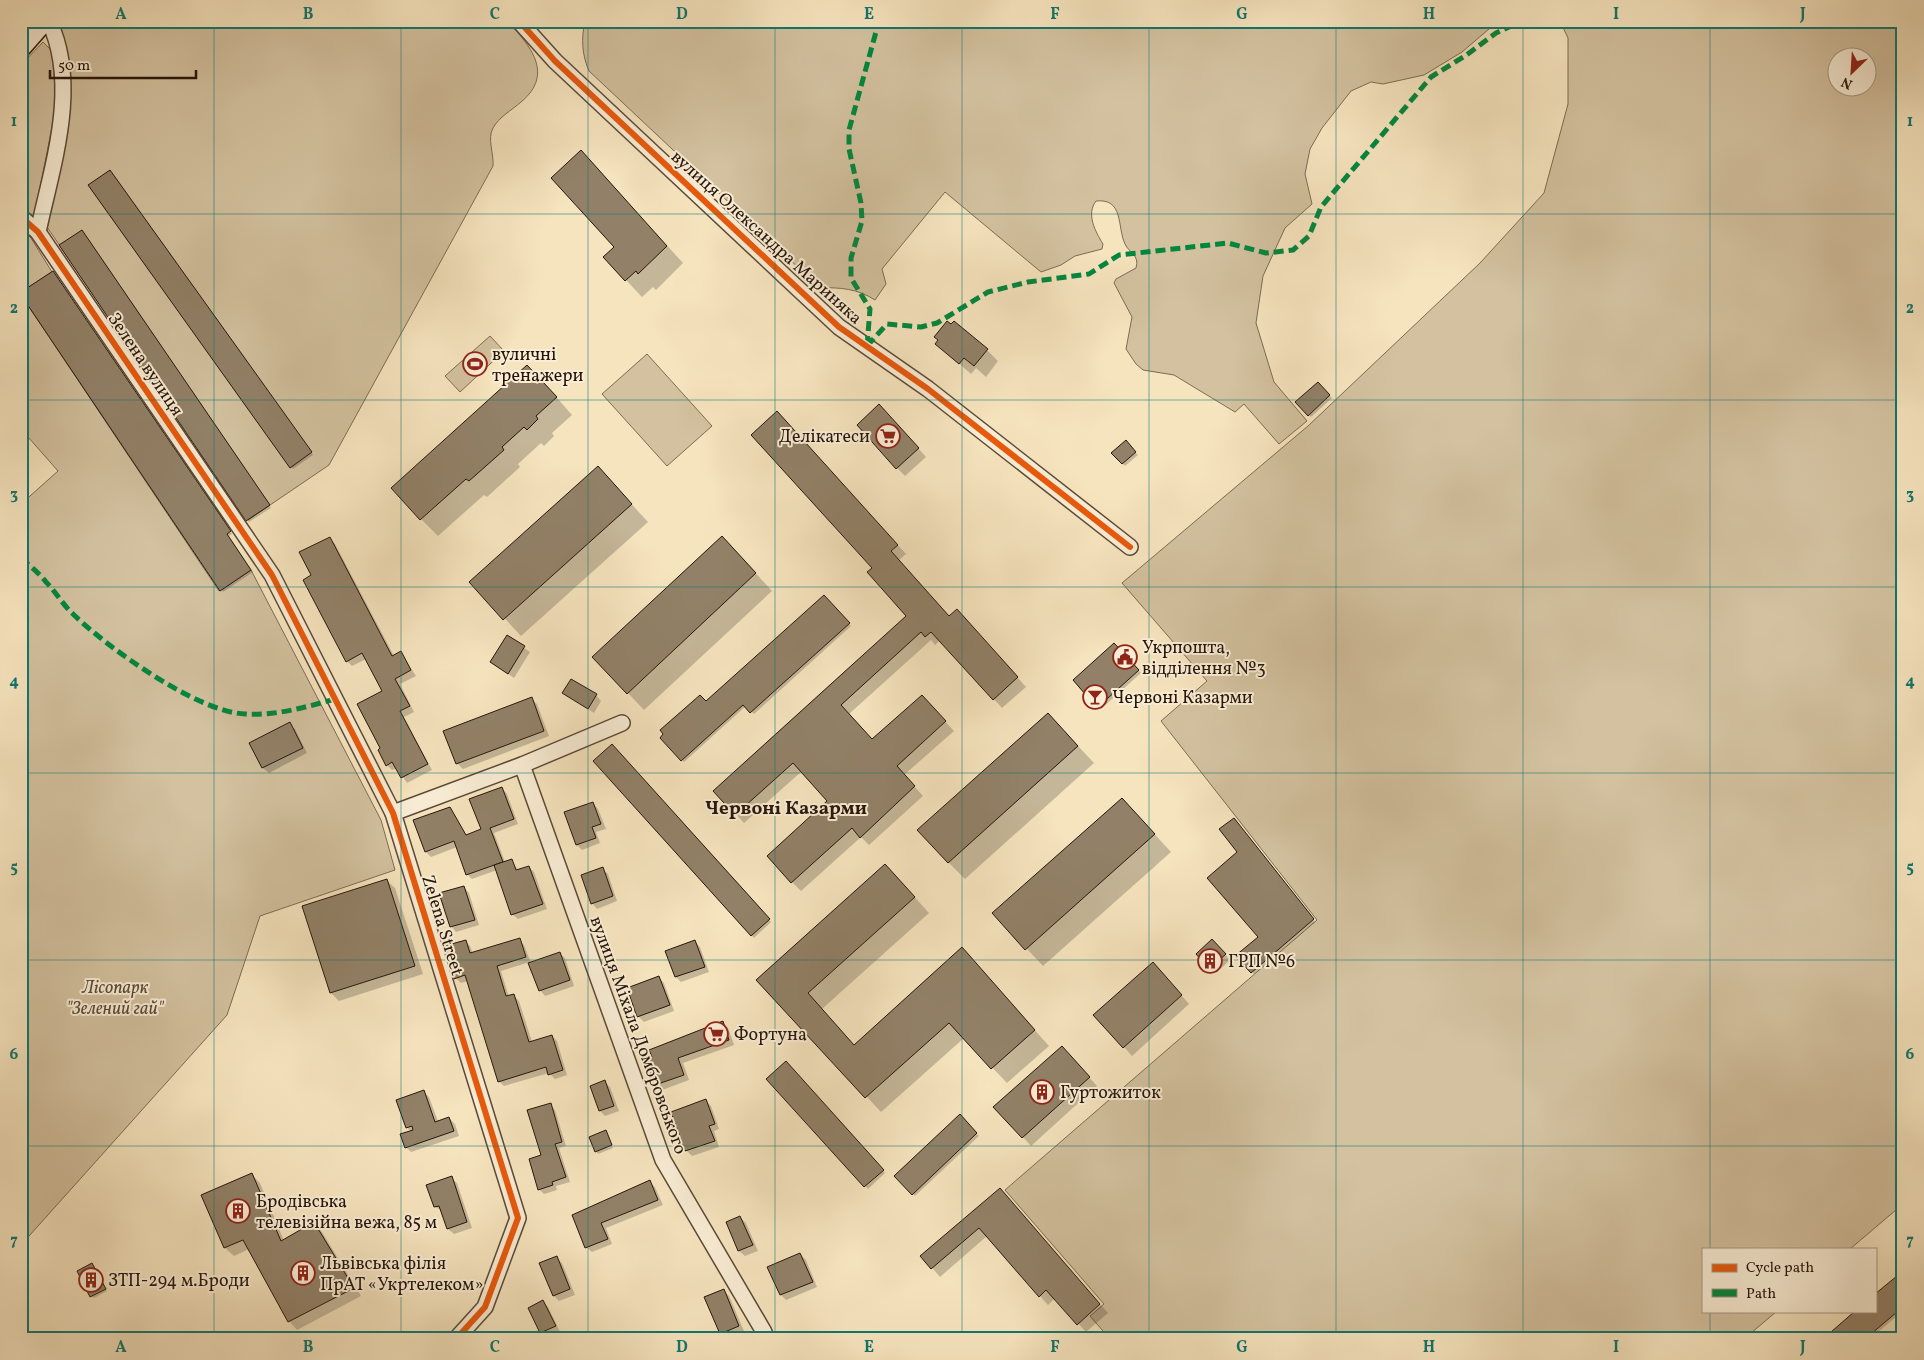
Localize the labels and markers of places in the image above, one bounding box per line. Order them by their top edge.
place label: вуличні тренажери [492,343,584,389]
sports icon: вуличні тренажери [462,351,488,377]
supermarket icon: Делікатеси [875,423,901,449]
place label: Делікатеси [779,425,870,450]
place label: Укрпошта, відділення №3 [1142,636,1266,682]
public building icon: Укрпошта, відділення №3 [1112,644,1138,670]
bar icon: Червоні Казарми [1082,684,1108,710]
place label: Червоні Казарми [1112,686,1253,711]
building icon: ГРП №6 [1197,948,1223,974]
place label: ГРП №6 [1228,950,1295,975]
supermarket icon: Фортуна [703,1021,729,1047]
place label: Фортуна [734,1023,807,1048]
building icon: Гуртожиток [1029,1079,1055,1105]
place label: Гуртожиток [1060,1081,1161,1106]
place label: Бродівська телевізійна вежа, 85 м [256,1190,437,1236]
building icon: Бродівська телевізійна вежа, 85 м [225,1198,251,1224]
place label: Львівська філія ПрАТ «Укртелеком» [320,1252,484,1298]
building icon: Львівська філія ПрАТ «Укртелеком» [290,1260,316,1286]
building icon: ЗТП-294 м.Броди [78,1267,104,1293]
place label: ЗТП-294 м.Броди [108,1269,250,1294]

